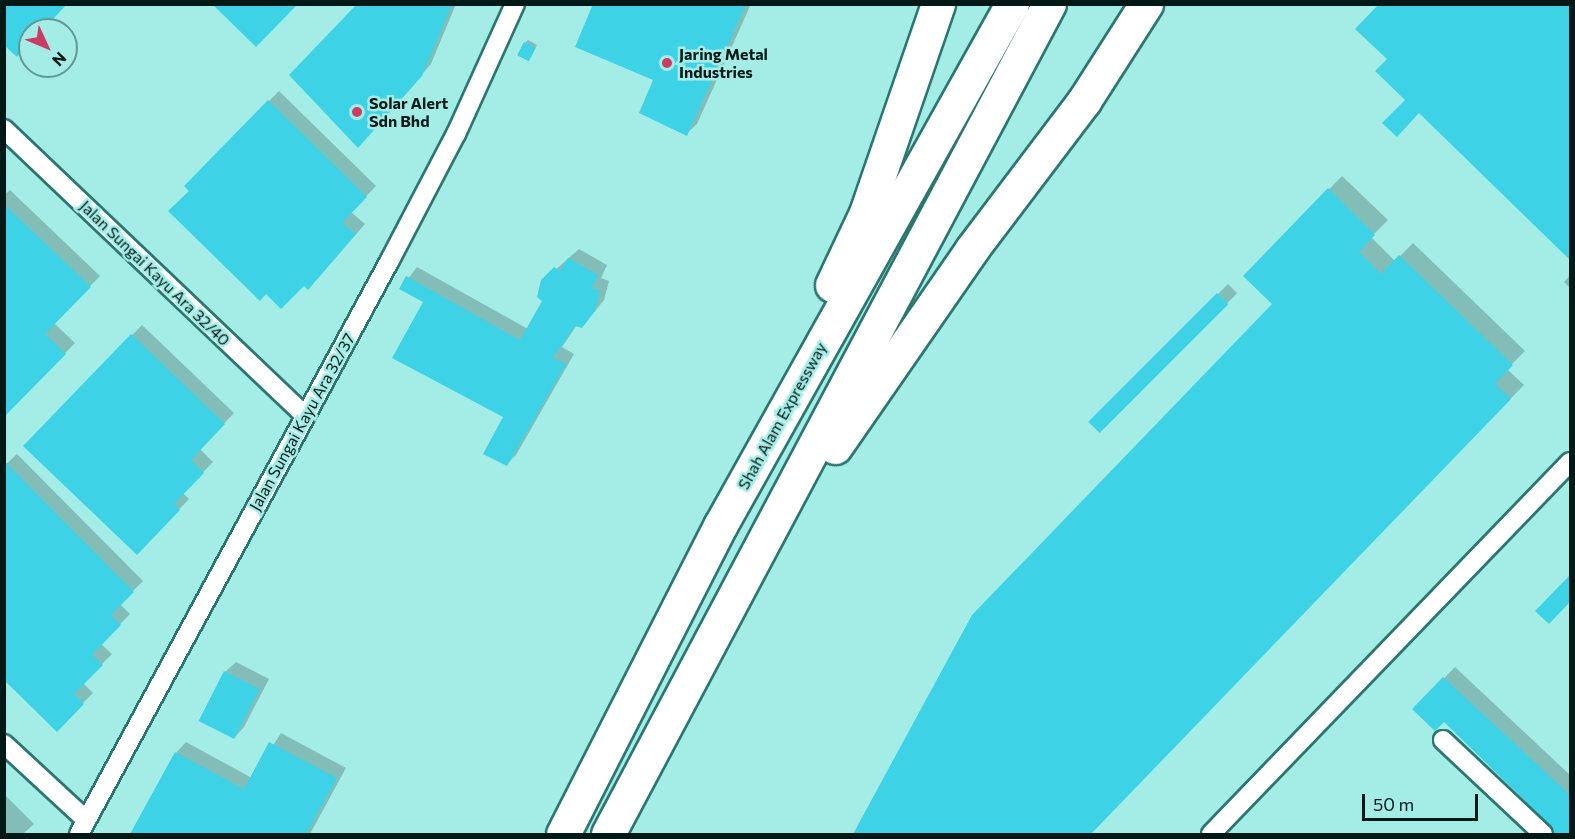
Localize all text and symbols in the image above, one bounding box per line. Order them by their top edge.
north arrow [18,18,78,78]
place label: Jaring Metal Industries [679,44,768,82]
text: N [49,49,71,70]
marker: Jaring Metal Industries [660,56,674,70]
place label: Solar Alert Sdn Bhd [369,93,448,131]
marker: Solar Alert Sdn Bhd [350,105,364,119]
street label: Jalan Sungai Kayu Ara 32/40 [76,196,234,350]
street label: Jalan Sungai Kayu Ara 32/37 [245,330,359,514]
street label: Shah Alam Expressway [734,339,830,493]
scale bar [1365,782,1480,820]
text: 50 m [1373,793,1414,815]

